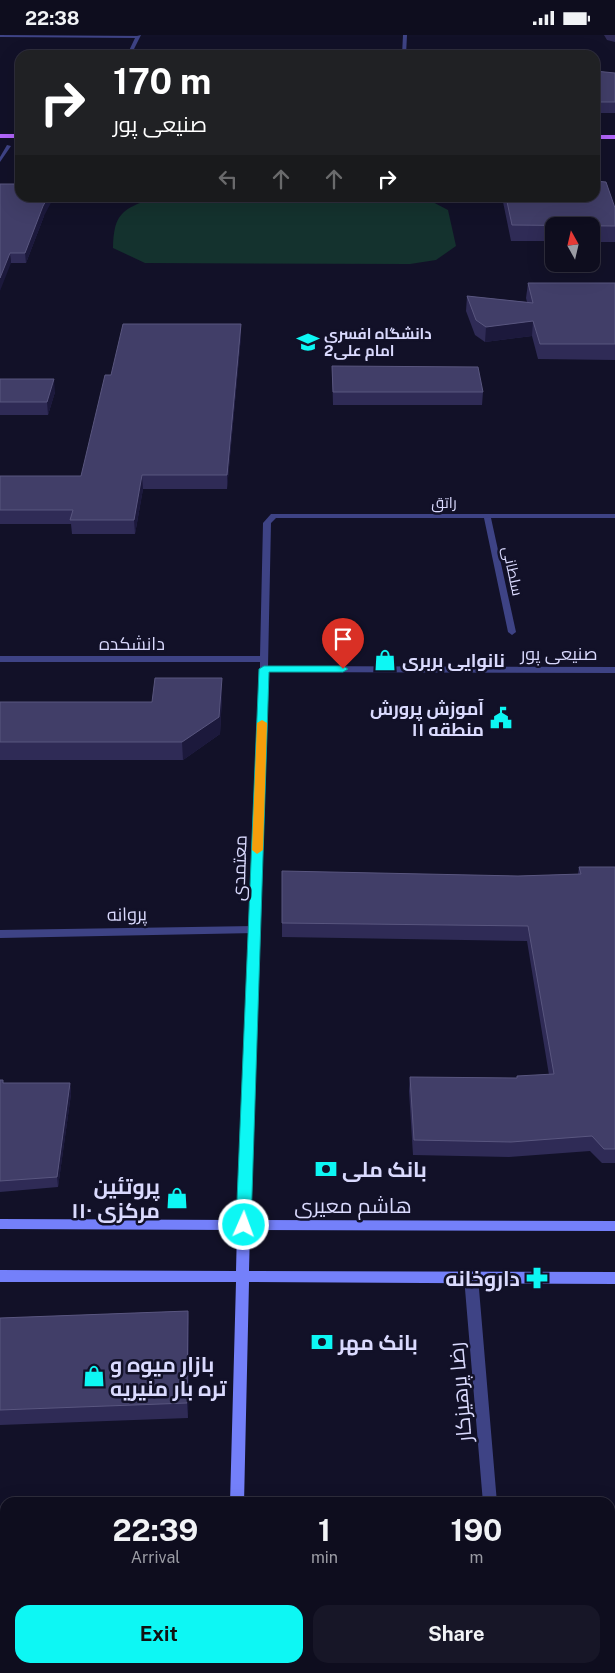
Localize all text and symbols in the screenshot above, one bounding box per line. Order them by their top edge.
text: 22:38 [25,7,80,29]
text: 170 m [113,61,211,102]
icon: right [30,70,95,135]
text: صنیعی پور [113,111,207,137]
icon: left [214,165,242,193]
icon: ahead [267,165,295,193]
icon: ahead [320,165,348,193]
icon: right [373,165,401,193]
north arrow [545,217,600,273]
map controls [545,217,600,272]
place label: دانشگاه افسری امام علی2 [324,325,432,361]
school or university icon: دانشگاه افسری امام علی2 [295,329,321,355]
street label: راتق [431,494,457,513]
street label: سلطانی [498,545,527,598]
pin [322,618,364,669]
icon: arrive [329,625,357,653]
street label: دانشکده [99,633,165,654]
street label: صنیعی پور [519,643,598,666]
shop icon: نانوایی بربری [372,647,398,673]
place label: نانوایی بربری [402,650,505,672]
place label: آموزش پرورش منطقه ۱۱ [370,698,484,740]
public building icon: آموزش پرورش منطقه ۱۱ [488,705,514,731]
street label: معتمدی [227,835,252,901]
street label: پروانه [107,903,147,927]
bank icon: بانک ملی [313,1156,339,1182]
place label: بانک ملی [342,1157,427,1182]
place label: پروتئین مرکزی ۱۱۰ [71,1174,160,1223]
shop icon: پروتئین مرکزی ۱۱۰ [164,1185,190,1211]
street label: هاشم معیری [294,1193,412,1220]
position arrow [217,1198,269,1250]
pharmacy icon: داروخانه [524,1265,550,1291]
place label: داروخانه [445,1266,520,1292]
bank icon: بانک مهر [309,1329,335,1355]
place label: بانک مهر [337,1330,418,1356]
street label: رضا پرهیزکار [443,1341,479,1444]
place label: بازار میوه و تره بار منیریه [110,1352,228,1401]
shop icon: بازار میوه و تره بار منیریه [81,1363,107,1389]
text: 22:39 [113,1512,198,1548]
text: 1 [318,1512,331,1548]
text: 190 [451,1512,502,1548]
text: Arrival [131,1548,180,1567]
text: min [311,1548,338,1567]
text: m [470,1548,483,1567]
button: Exit [15,1605,303,1663]
button: Share [313,1605,600,1663]

